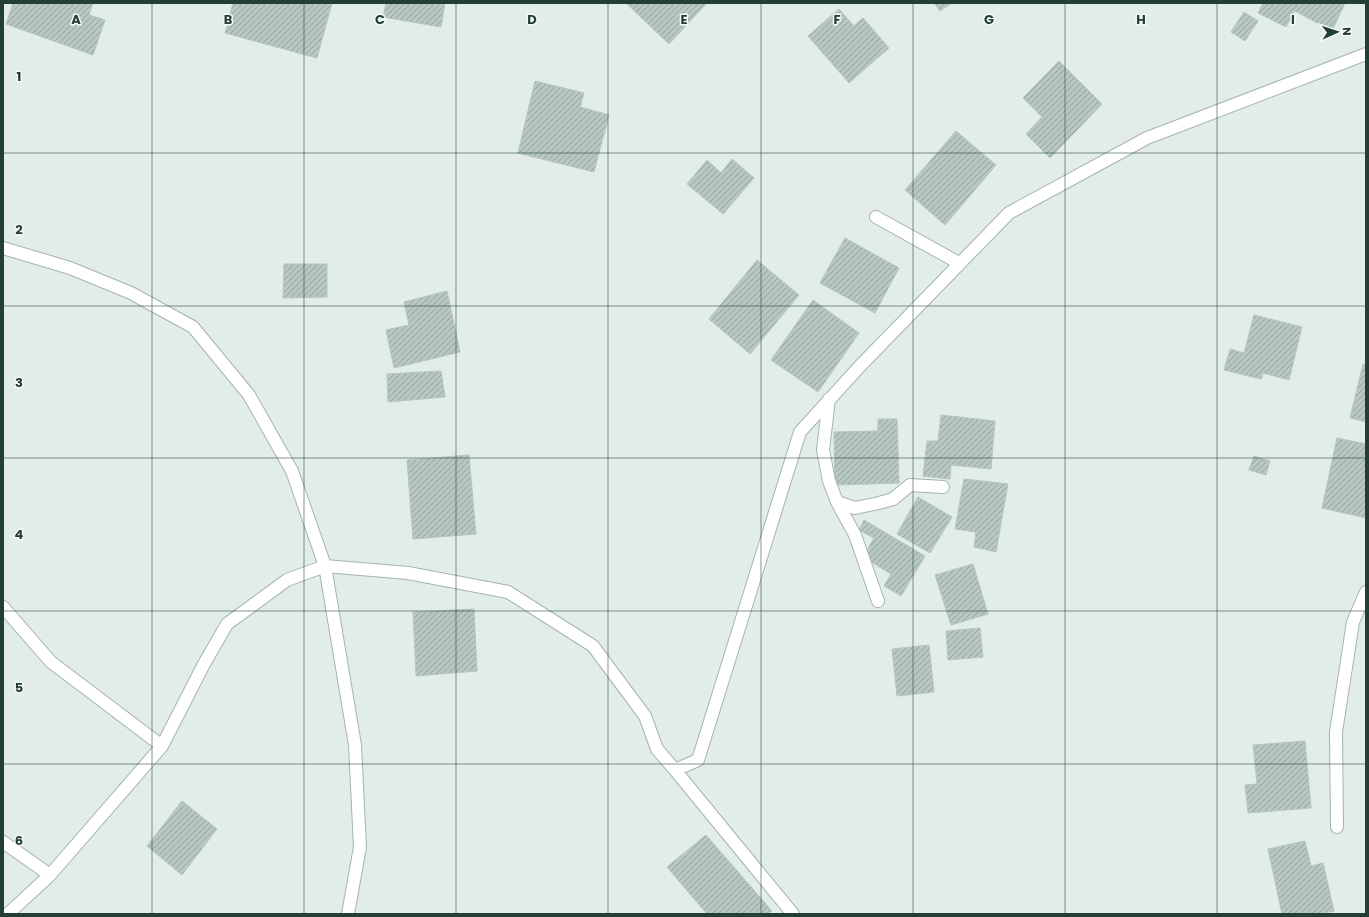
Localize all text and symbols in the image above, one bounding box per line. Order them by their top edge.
text: A [71,10,81,29]
text: B [224,10,233,29]
text: C [375,10,385,29]
text: D [527,10,537,29]
text: E [680,10,688,29]
text: F [833,10,841,29]
text: G [984,10,994,29]
text: H [1136,10,1146,29]
text: I [1291,10,1295,29]
north arrow [1317,12,1357,52]
text: N [1339,27,1355,36]
text: 1 [17,67,21,86]
text: 2 [15,220,23,239]
text: 3 [15,373,23,392]
text: 4 [15,525,24,544]
text: 5 [15,678,23,697]
text: 6 [15,831,23,850]

